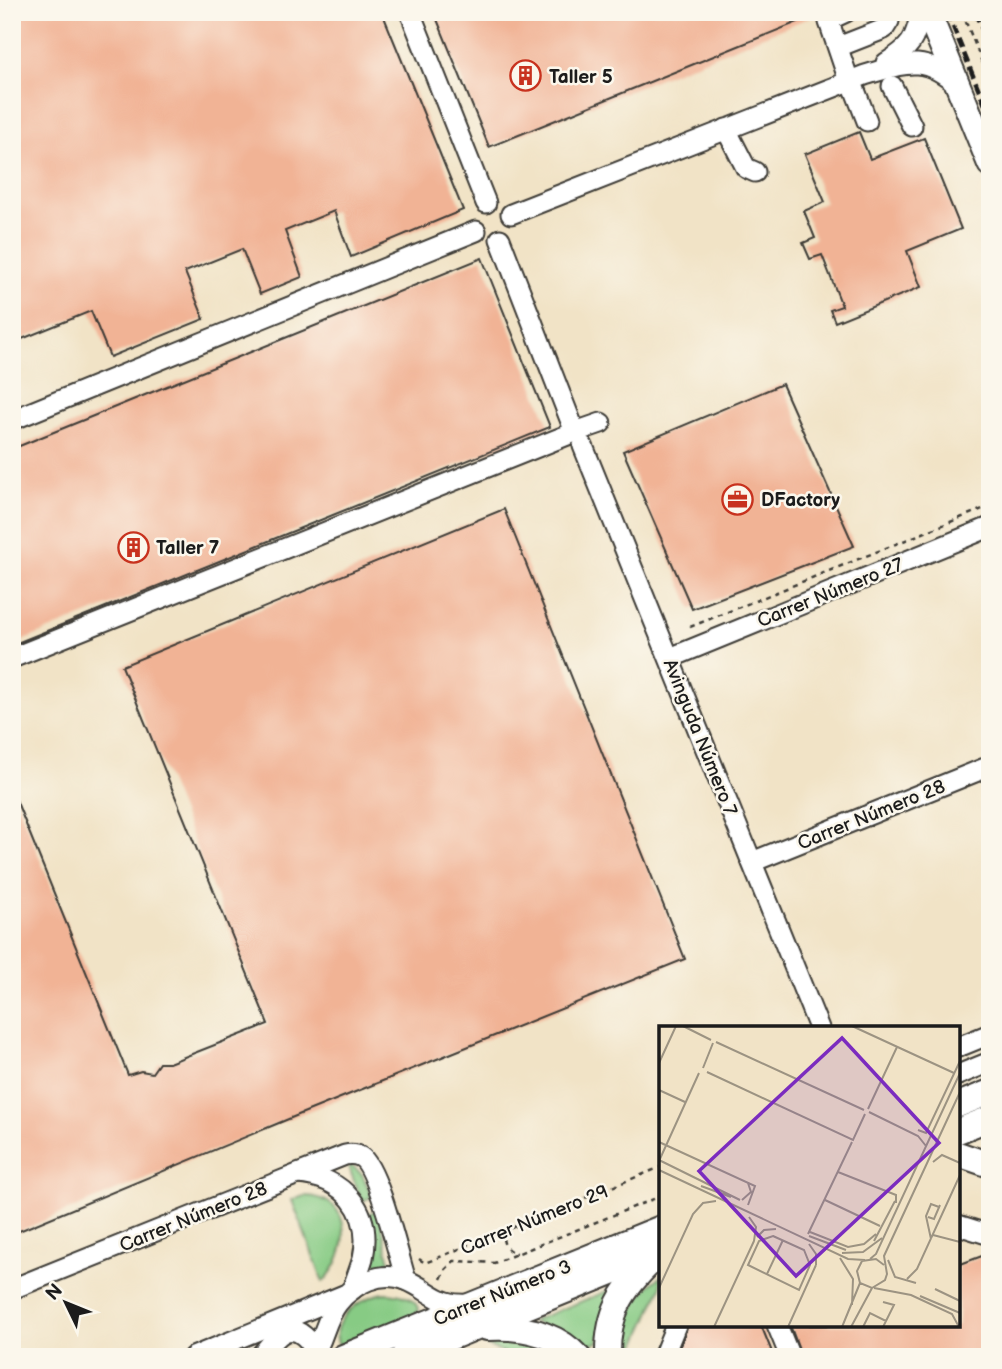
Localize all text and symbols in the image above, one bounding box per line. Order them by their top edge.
building icon: Taller 5 [509,59,543,93]
place label: Taller 5 [549,66,613,89]
office icon: DFactory [721,482,755,516]
place label: DFactory [761,489,840,512]
building icon: Taller 7 [116,530,150,564]
place label: Taller 7 [156,537,220,560]
street label: Carrer Número 27 [754,553,908,633]
street label: Avinguda Número 7 [658,656,742,820]
street label: Carrer Número 28 [794,775,949,856]
inset map [659,1026,960,1327]
street label: Carrer Número 28 [116,1177,271,1258]
street label: Carrer Número 29 [457,1180,612,1260]
street label: Carrer Número 3 [430,1255,575,1332]
north arrow [32,1268,102,1338]
text: N [41,1279,68,1305]

